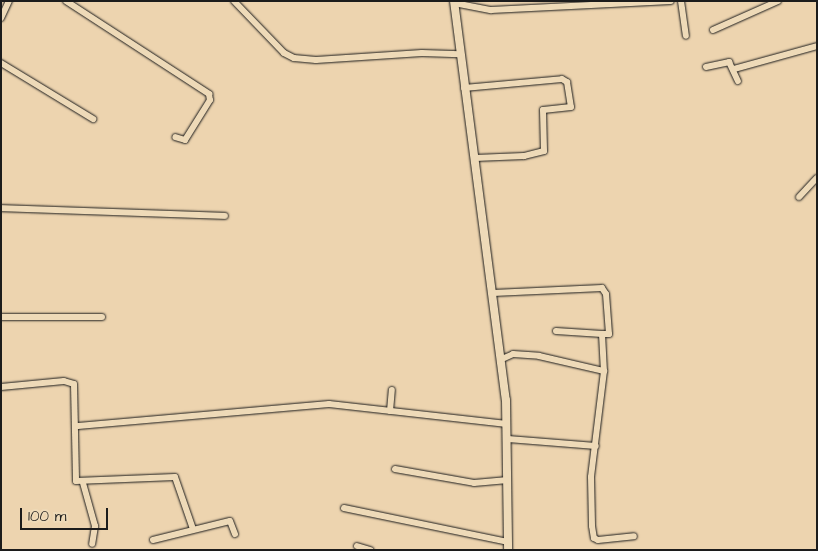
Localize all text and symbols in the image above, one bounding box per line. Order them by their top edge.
scale bar [22,498,110,530]
text: 100 m [28,506,67,527]

